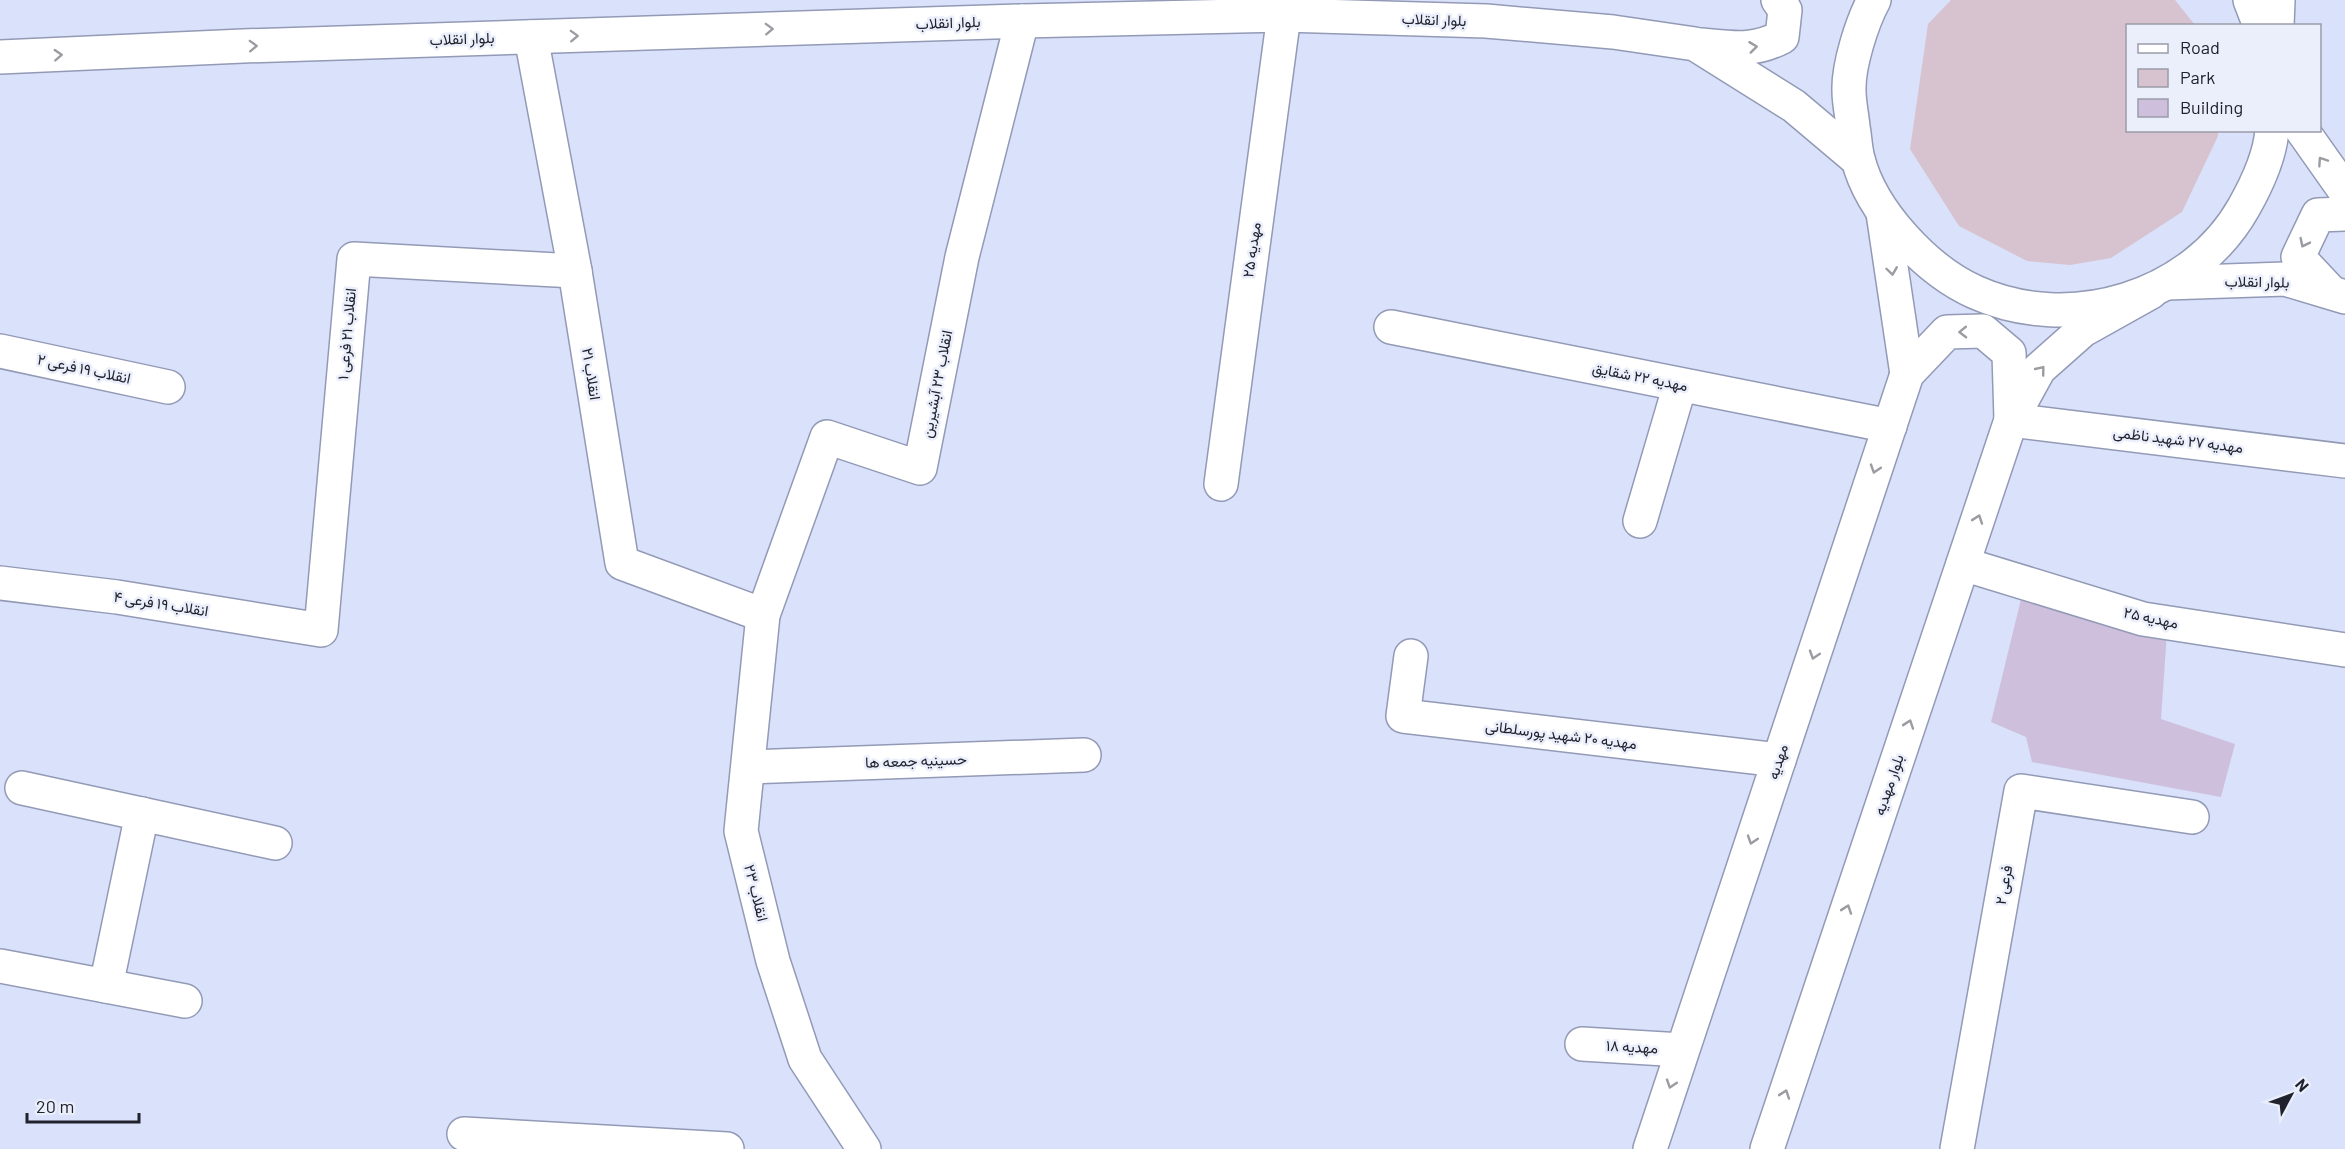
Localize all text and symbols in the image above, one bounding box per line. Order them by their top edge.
street label: بلوار انقلاب [1401,9,1467,30]
street label: بلوار انقلاب [915,12,981,33]
one-way arrow [764,23,773,36]
legend [2126,24,2321,132]
street label: بلوار انقلاب [429,28,495,49]
one-way arrow [570,29,579,42]
text: Road [2180,36,2220,58]
one-way arrow [249,39,258,52]
one-way arrow [1748,42,1757,54]
one-way arrow [54,48,63,61]
text: Park [2180,66,2215,88]
text: Building [2180,96,2243,118]
one-way arrow [2319,157,2330,168]
street label: مهدیه ۲۵ [1238,221,1265,279]
one-way arrow [2300,237,2312,248]
one-way arrow [1885,267,1897,276]
street label: بلوار انقلاب [2224,271,2290,292]
street label: انقلاب ۲۱ فرعی ۱ [333,287,361,381]
one-way arrow [1958,326,1967,338]
street label: انقلاب ۲۳ آبشیرین [917,328,957,440]
street label: انقلاب ۲۱ [578,346,605,401]
street label: انقلاب ۱۹ فرعی ۲ [36,349,132,389]
street label: مهدیه ۲۲ شقایق [1590,358,1690,396]
one-way arrow [2033,366,2044,377]
street label: مهدیه ۲۷ شهید ناظمی [2112,422,2244,458]
one-way arrow [1870,463,1883,474]
one-way arrow [1970,514,1983,525]
street label: انقلاب ۱۹ فرعی ۴ [112,587,210,621]
street label: مهدیه ۲۵ [2122,602,2180,633]
one-way arrow [1808,649,1821,659]
street label: مهدیه ۲۰ شهید پورسلطانی [1484,716,1638,754]
one-way arrow [1902,719,1914,730]
street label: مهدیه [1763,742,1792,782]
street label: حسینیه جمعه ها [865,749,967,772]
street label: بلوار مهدیه [1869,752,1908,818]
one-way arrow [1747,834,1760,845]
street label: انقلاب ۲۳ [740,862,773,923]
street label: فرعی ۲ [1991,863,2017,906]
one-way arrow [1840,904,1852,915]
street label: مهدیه ۱۸ [1606,1036,1659,1057]
north arrow [2261,1065,2321,1125]
text: N [2292,1075,2313,1095]
one-way arrow [1666,1079,1678,1089]
scale bar [27,1086,140,1124]
one-way arrow [1778,1089,1790,1099]
text: 20 m [36,1095,74,1117]

